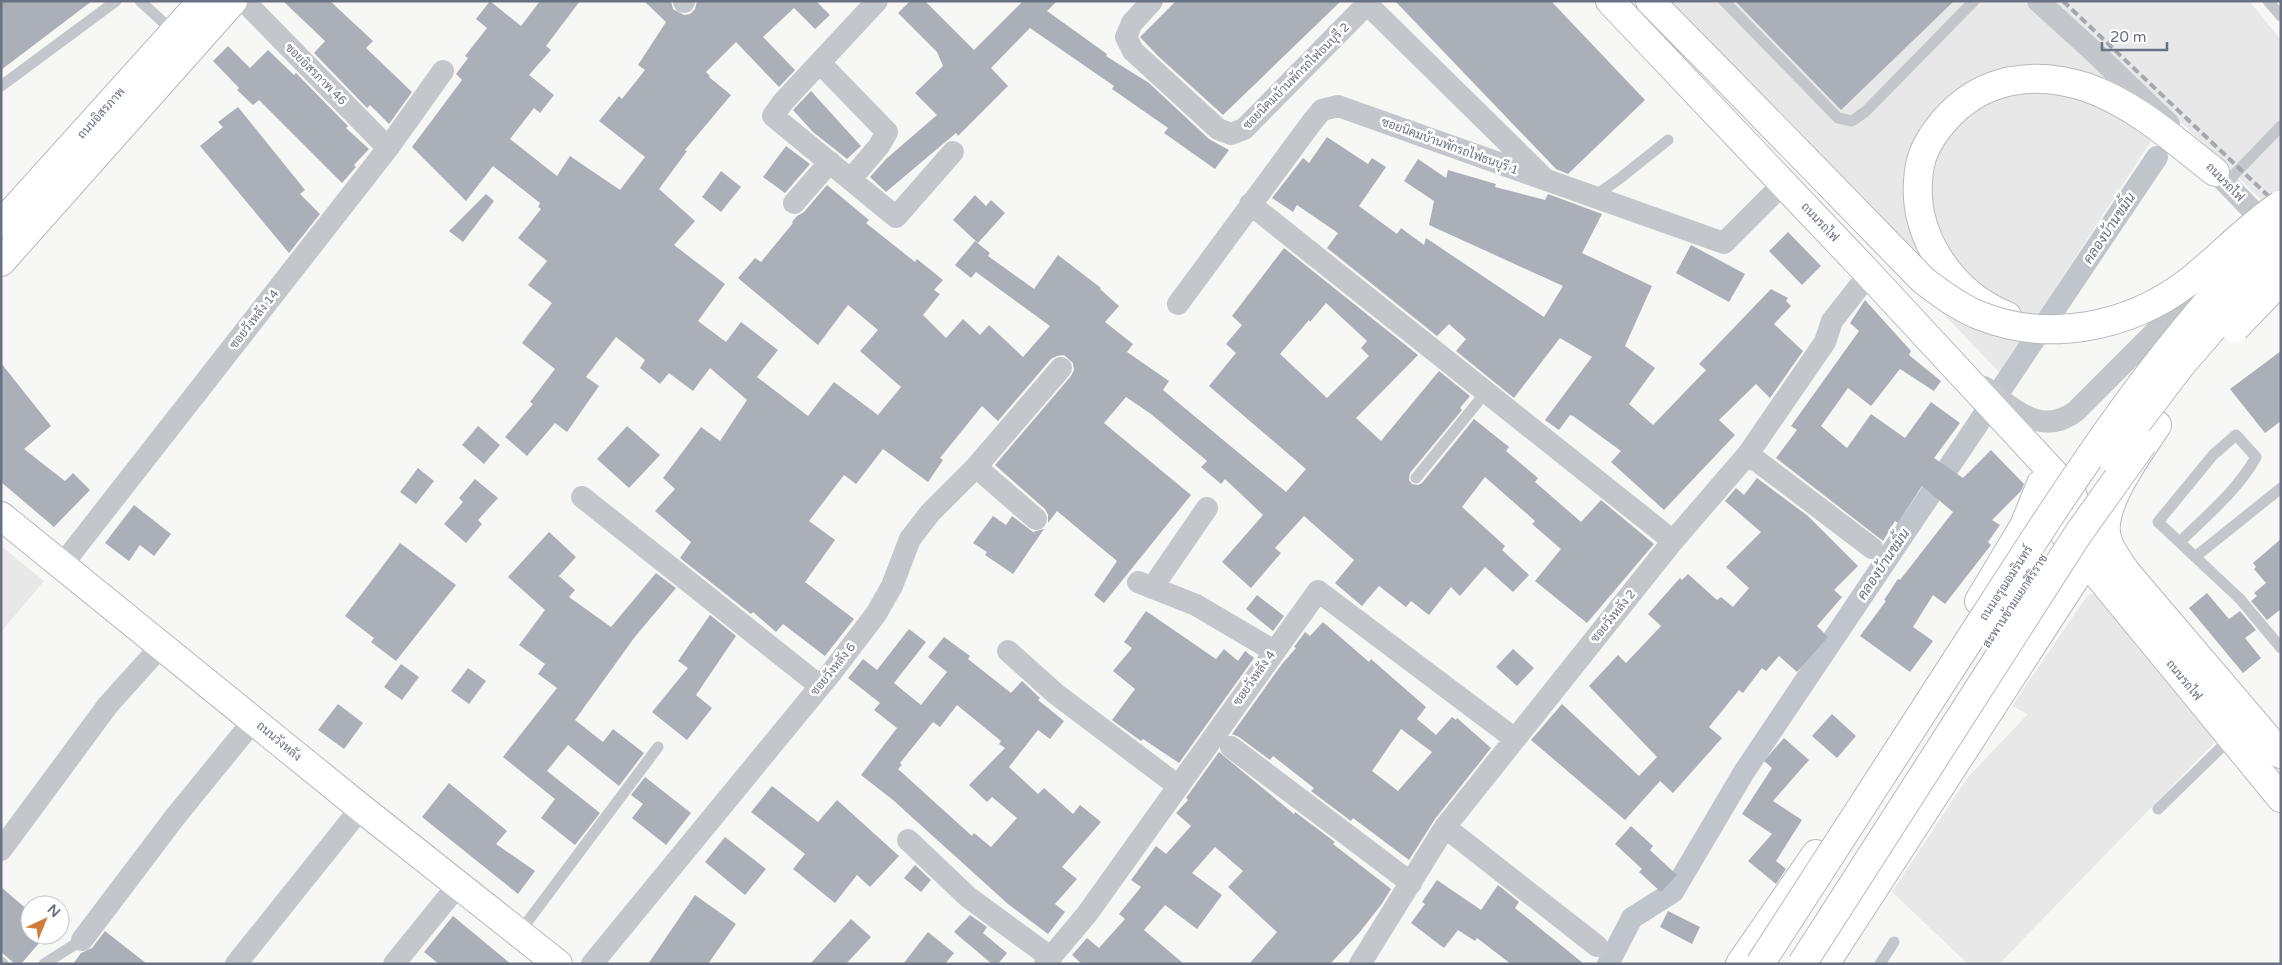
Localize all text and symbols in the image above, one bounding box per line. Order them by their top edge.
street label: ซอยนิคมบ้านพักรถไฟธนบุรี 2 [1239,19,1354,134]
scale bar [2102,20,2167,52]
text: 20 m [2110,28,2147,46]
street label: ซอยอิสรภาพ 46 [282,40,350,108]
street label: ถนนอิสรภาพ [74,85,128,141]
street label: ซอยนิคมบ้านพักรถไฟธนบุรี 1 [1379,114,1521,179]
street label: ถนนรถไฟ [2203,159,2248,204]
water label: คลองบ้านขมิ้น [2076,187,2139,267]
street label: ถนนรถไฟ [1798,199,1842,244]
street label: ซอยวังหลัง 14 [227,286,282,351]
water label: คลองบ้านขมิ้น [1850,523,1913,603]
street label: ถนนอรุณอมรินทร์ [1976,542,2037,624]
street label: สะพานข้ามแยกศิริราช [1980,552,2050,650]
street label: ซอยวังหลัง 2 [1588,587,1638,645]
street label: ซอยวังหลัง 6 [808,640,858,698]
street label: ซอยวังหลัง 4 [1230,648,1278,708]
street label: ถนนรถไฟ [2163,656,2205,703]
street label: ถนนวังหลัง [254,718,304,764]
north arrow [20,895,70,945]
text: N [44,901,64,921]

